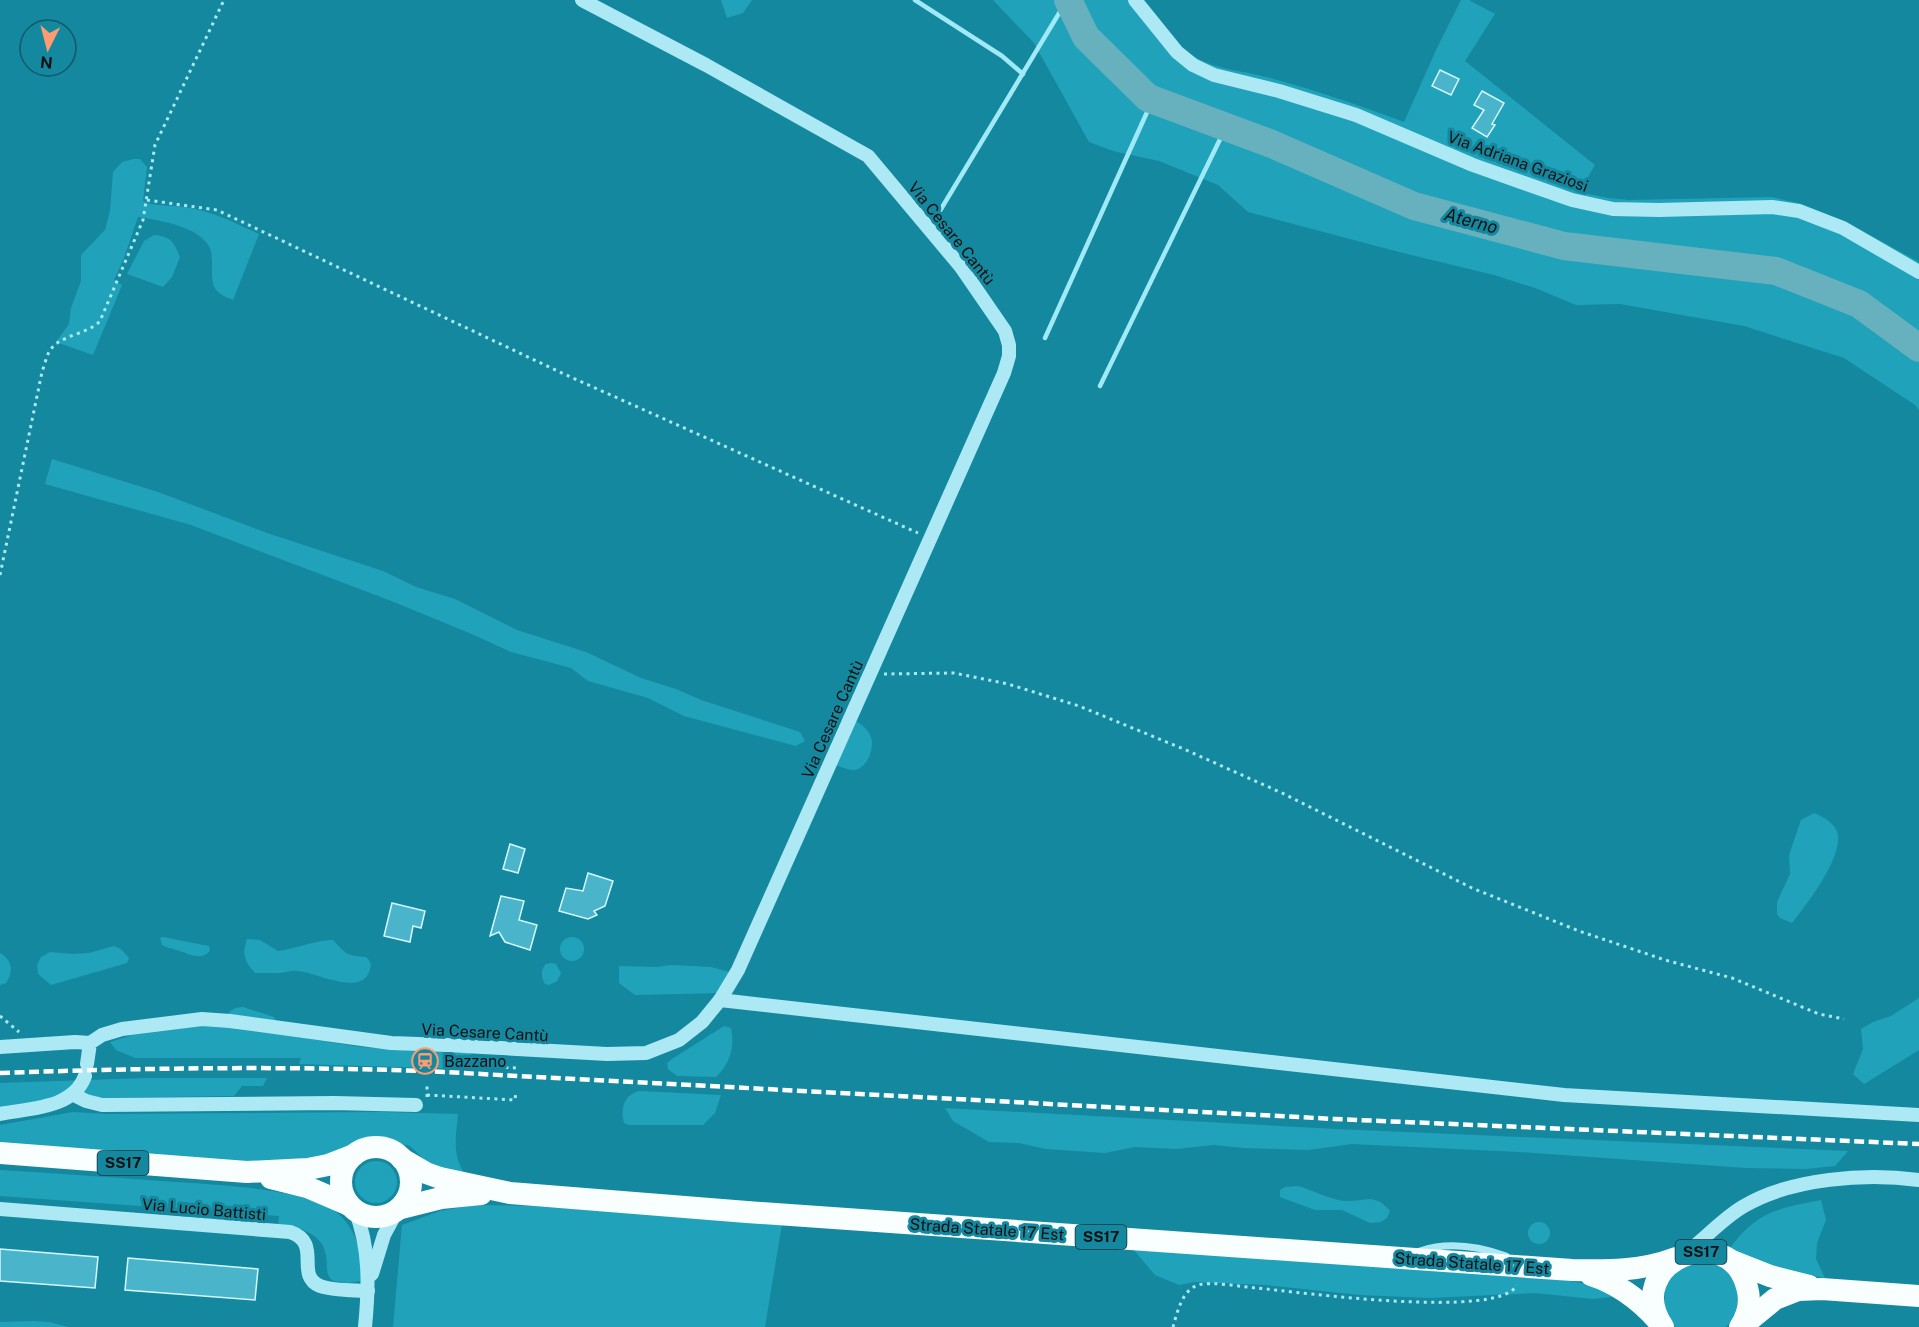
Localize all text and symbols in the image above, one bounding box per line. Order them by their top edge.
north arrow [18,18,78,78]
text: N [39,52,54,73]
street label: Via Adriana Graziosi [1445,127,1591,196]
street label: Via Cesare Cantù [904,178,999,289]
water label: Aterno [1442,203,1500,238]
street label: Via Cesare Cantù [798,657,867,781]
street label: Via Cesare Cantù [421,1020,549,1045]
station icon: Bazzano [410,1046,440,1076]
place label: Bazzano [444,1052,506,1071]
road number: SS17 [98,1151,148,1175]
street label: Via Lucio Battisti [141,1195,267,1224]
street label: Strada Statale 17 Est [909,1215,1065,1244]
road number: SS17 [1076,1225,1126,1249]
road number: SS17 [1676,1240,1726,1264]
street label: Strada Statale 17 Est [1394,1249,1550,1278]

